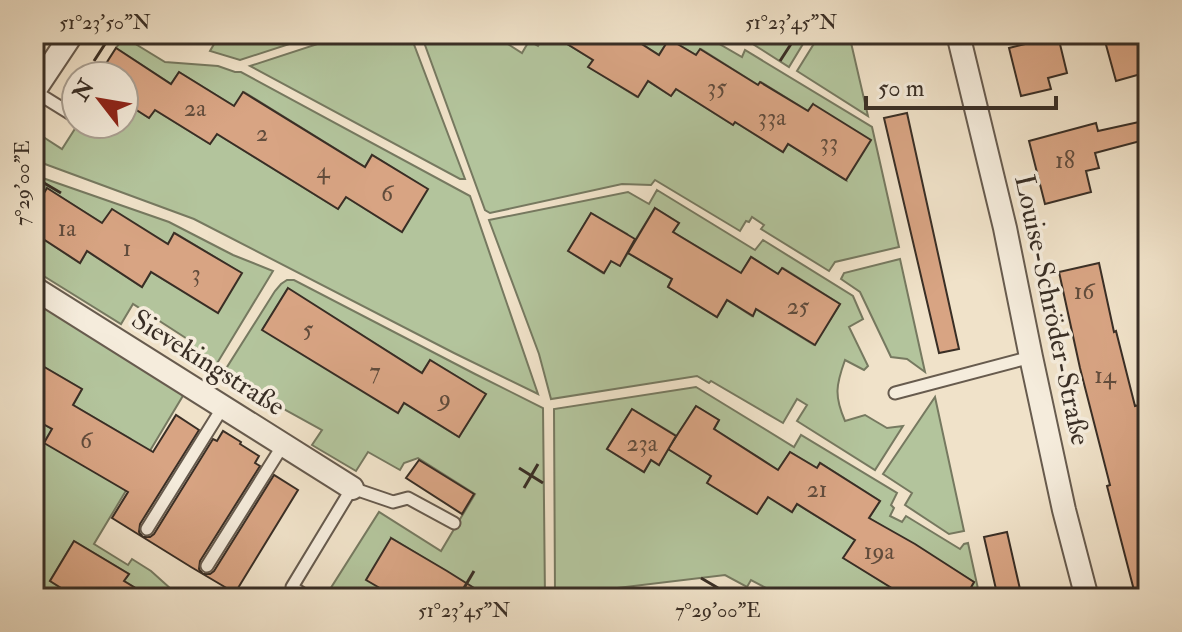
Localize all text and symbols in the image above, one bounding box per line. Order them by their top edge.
text: 51°23'50"N [59,10,151,35]
text: 51°23'45"N [745,10,837,35]
north arrow [60,60,140,140]
scale bar [866,60,1056,110]
house number: 35 [707,72,727,103]
text: 50 m [878,73,925,104]
text: N [66,74,101,107]
house number: 2a [184,93,207,124]
house number: 33a [758,102,787,133]
house number: 2 [256,118,268,149]
house number: 33 [820,127,838,158]
text: 7°29'00"E [10,140,35,226]
house number: 18 [1055,145,1075,176]
house number: 4 [317,155,331,186]
street label: Louise-Schröder-Straße [1006,172,1098,449]
house number: 6 [381,178,395,209]
house number: 1a [58,213,77,244]
house number: 1 [123,233,131,264]
house number: 3 [191,258,201,289]
house number: 16 [1074,276,1096,307]
house number: 25 [787,291,810,322]
street label: Sievekingstraße [125,302,292,424]
house number: 5 [303,314,314,345]
house number: 7 [369,356,381,387]
house number: 14 [1094,360,1117,391]
house number: 9 [437,383,451,414]
house number: 6 [80,425,94,456]
house number: 23a [626,428,659,459]
house number: 21 [807,474,827,505]
house number: 19a [864,536,895,567]
text: 51°23'45"N [418,598,510,623]
text: 7°29'00"E [675,598,761,623]

